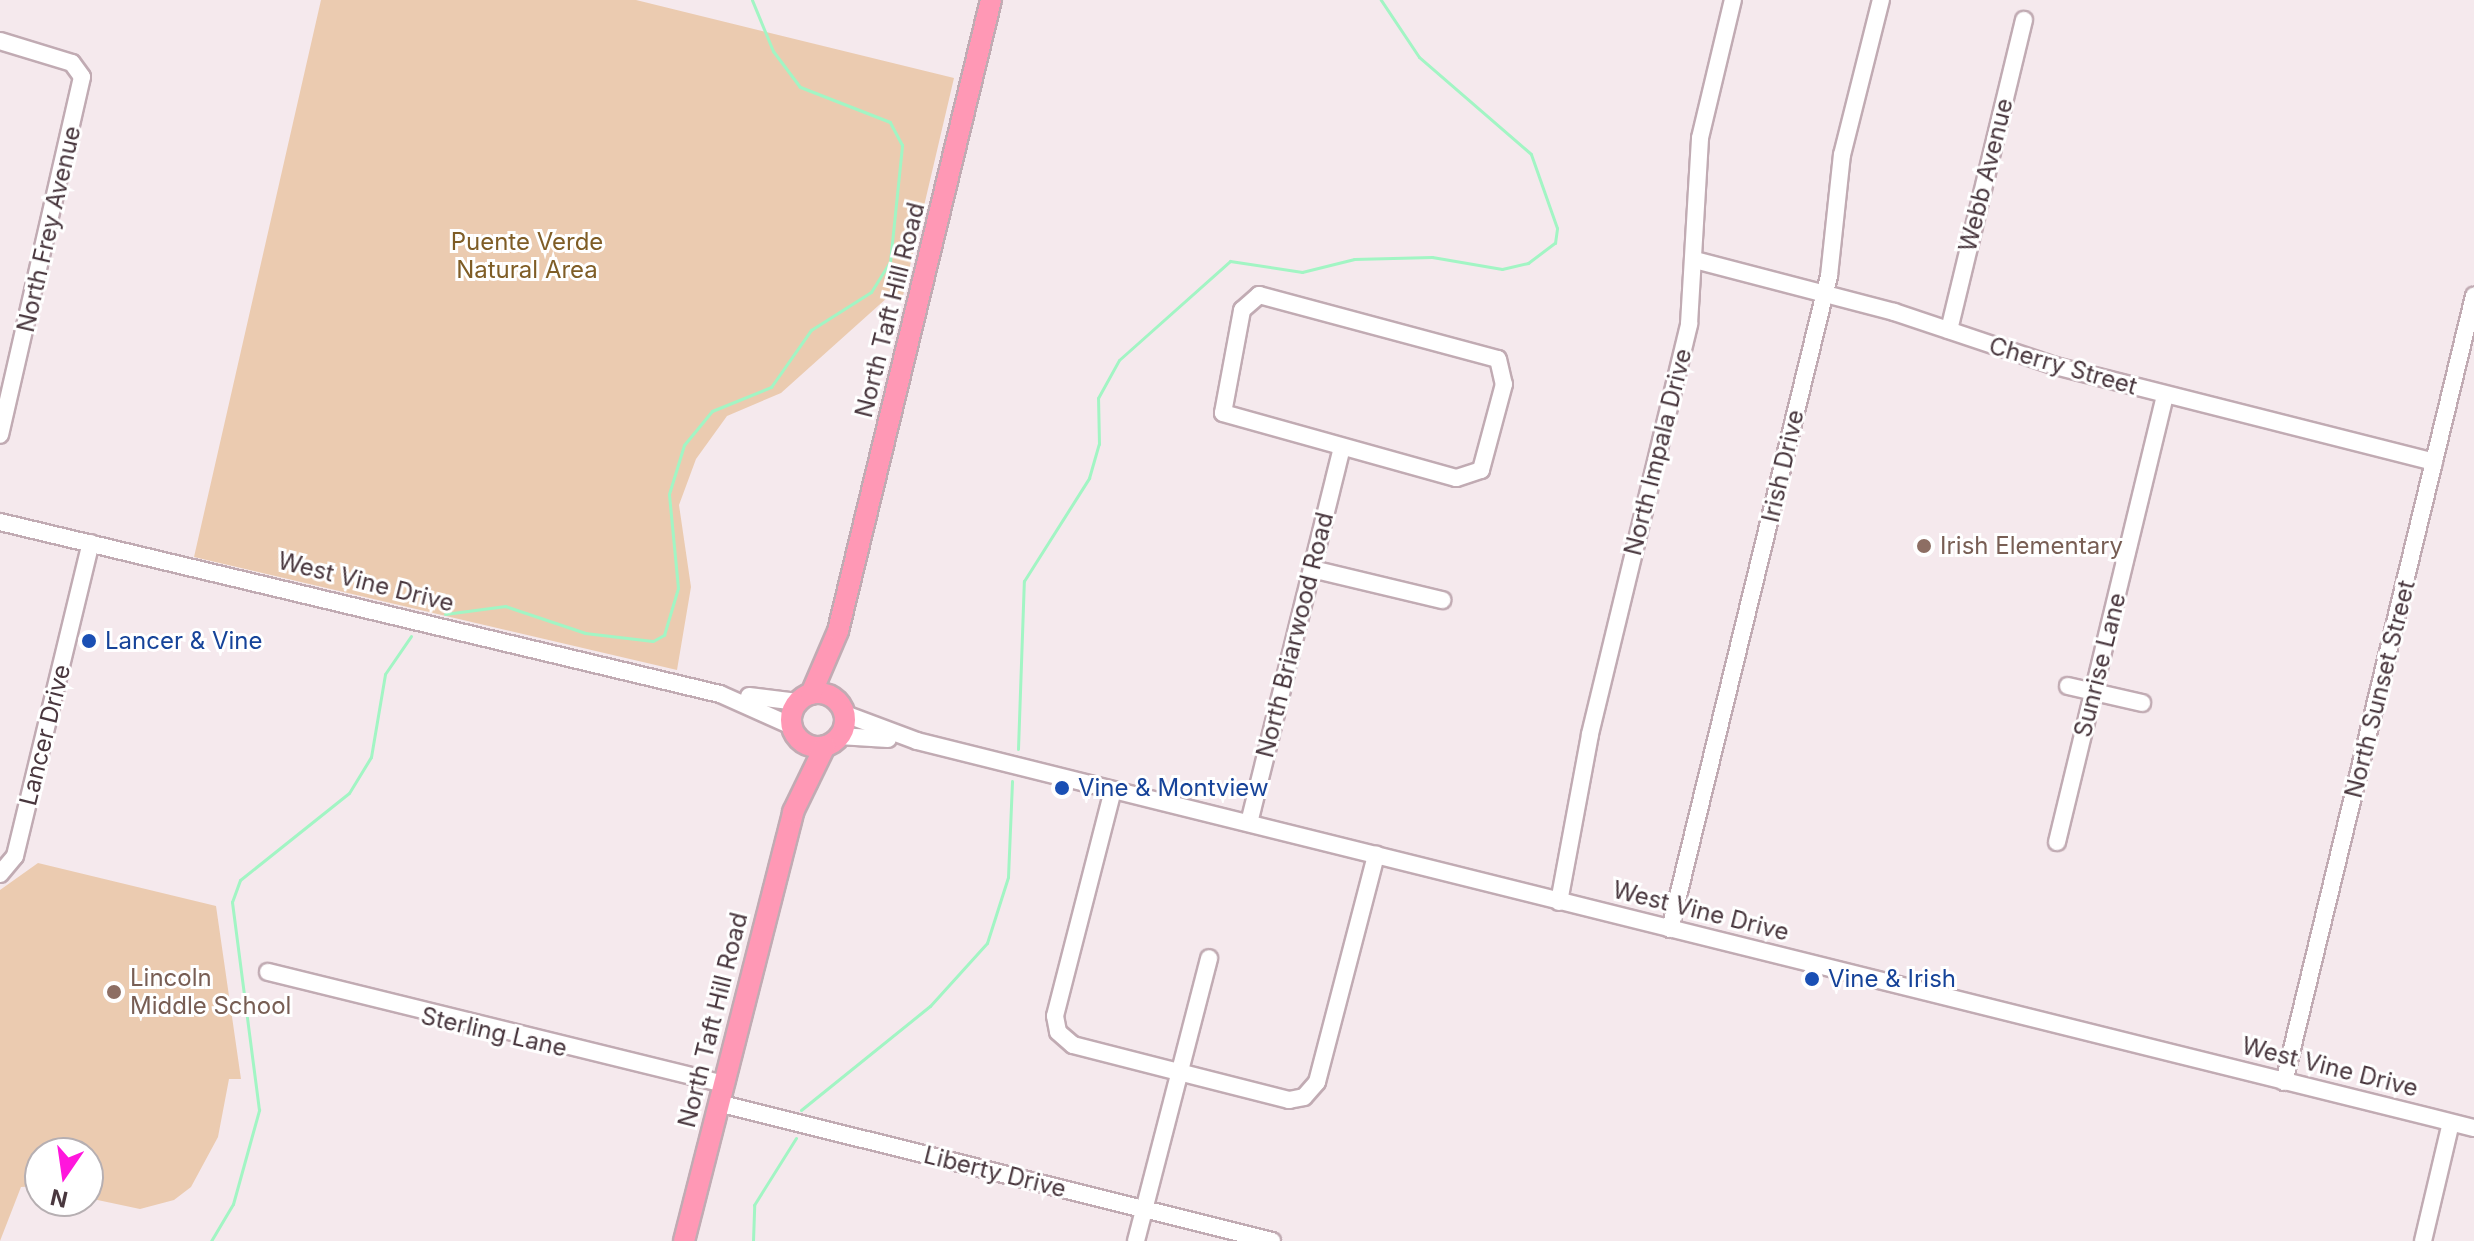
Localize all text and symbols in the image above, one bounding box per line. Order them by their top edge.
street label: Webb Avenue [1953,95,2019,255]
street label: North Frey Avenue [11,123,87,335]
street label: North Taft Hill Road [849,200,931,420]
park label: Puente Verde Natural Area [451,228,603,284]
street label: Cherry Street [1986,331,2140,401]
street label: North Impala Drive [1618,346,1698,558]
street label: Irish Drive [1756,407,1810,525]
street label: North Briarwood Road [1251,509,1339,761]
place label: Irish Elementary [1940,532,2123,560]
marker: Irish Elementary [1915,537,1933,555]
street label: West Vine Drive [275,546,457,618]
street label: North Sunset Street [2339,577,2421,801]
street label: Sunrise Lane [2068,590,2132,740]
place label: Lancer & Vine [105,627,262,655]
marker: Lancer & Vine [80,632,98,650]
street label: Lancer Drive [14,662,76,808]
place label: Vine & Montview [1078,774,1269,802]
marker: Vine & Montview [1053,779,1071,797]
street label: West Vine Drive [1610,875,1792,947]
street label: North Taft Hill Road [672,910,754,1130]
place label: Lincoln Middle School [130,964,291,1020]
place label: Vine & Irish [1828,965,1956,993]
marker: Vine & Irish [1803,970,1821,988]
marker: Lincoln Middle School [105,983,123,1001]
street label: Sterling Lane [418,1001,570,1063]
street label: West Vine Drive [2239,1031,2421,1103]
north arrow [24,1137,104,1217]
street label: Liberty Drive [921,1140,1069,1204]
text: N [48,1184,70,1213]

